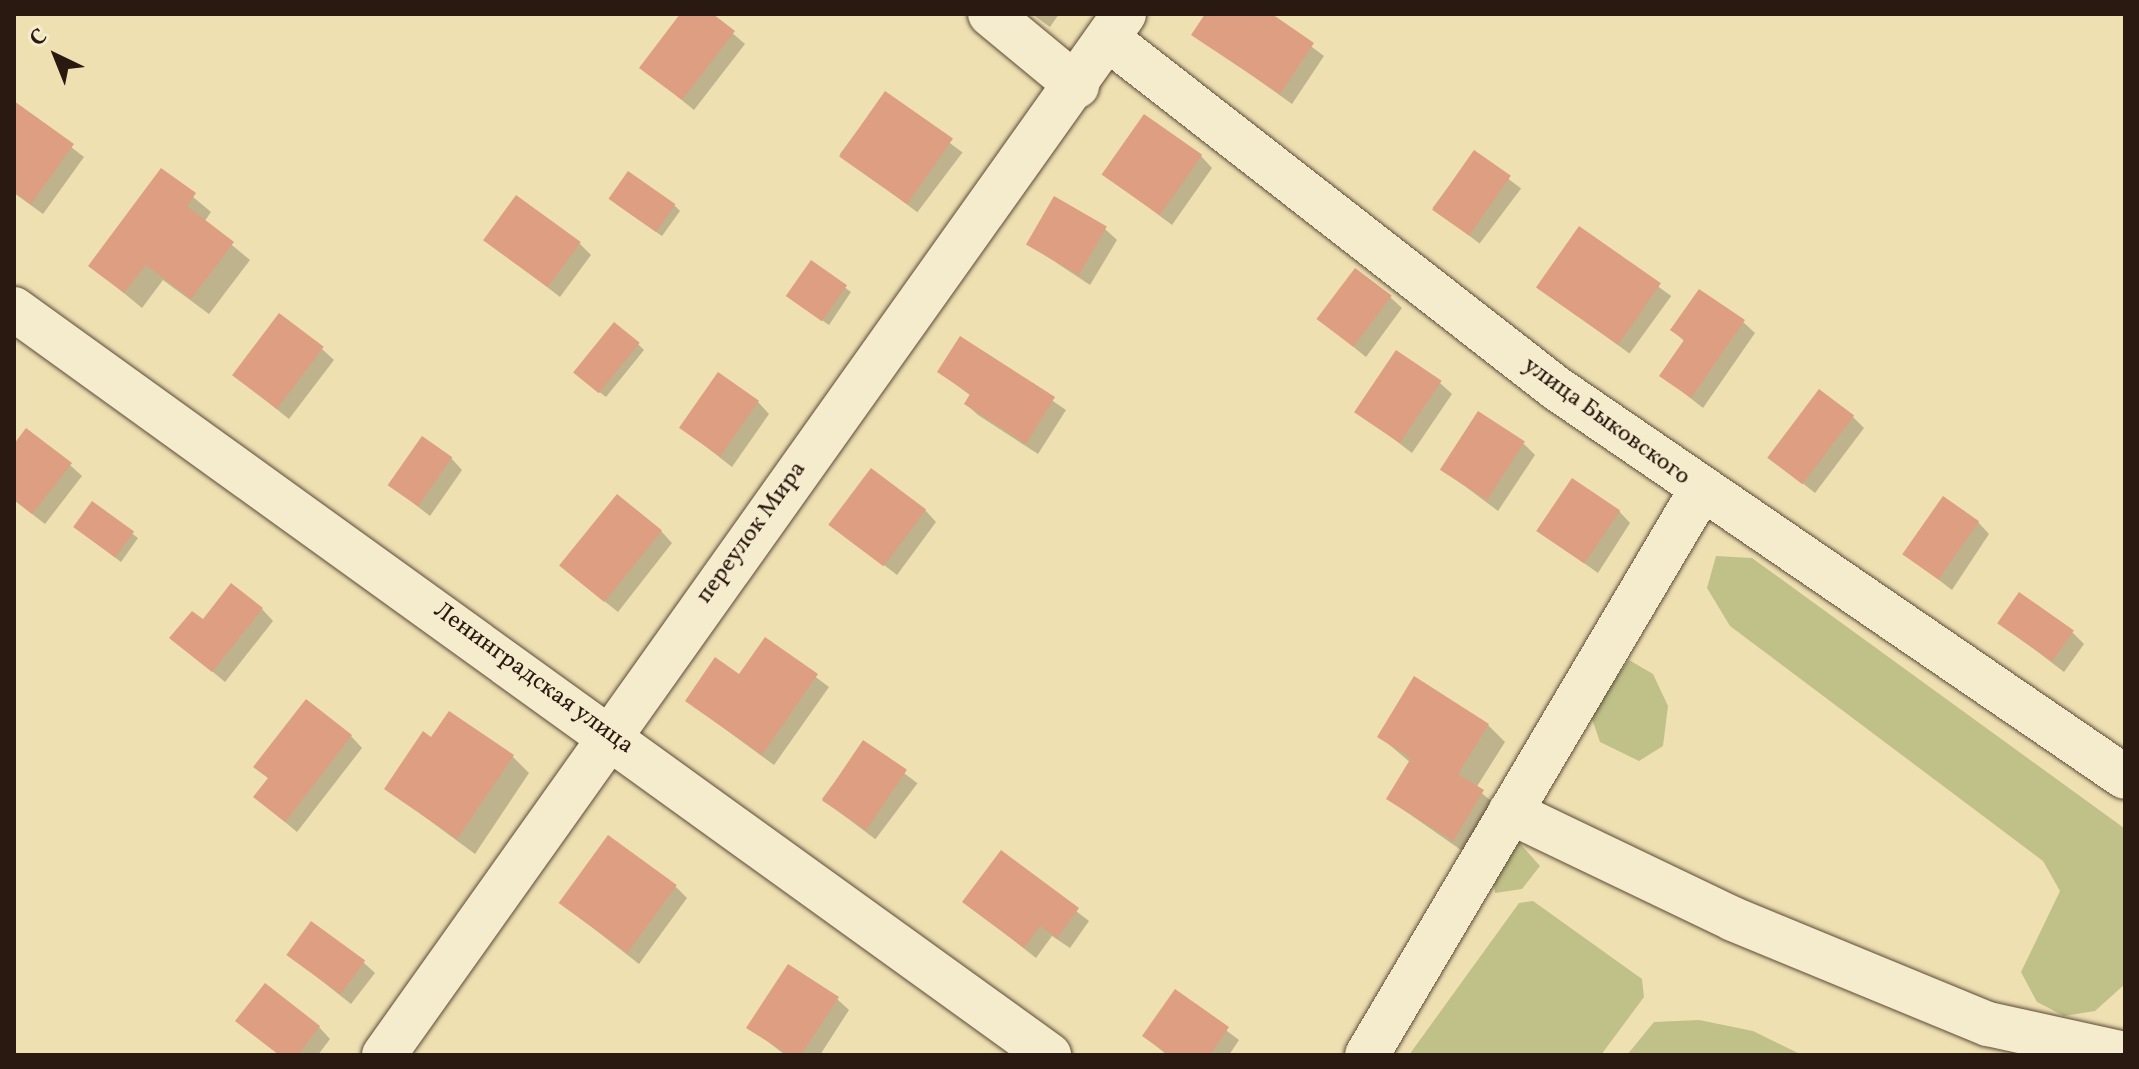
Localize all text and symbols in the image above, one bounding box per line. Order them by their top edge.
north arrow [16,16,96,96]
text: С [24,22,55,54]
street label: улица Быковского [1517,352,1695,492]
street label: переулок Мира [691,456,813,610]
street label: Ленинградская улица [427,597,639,761]

